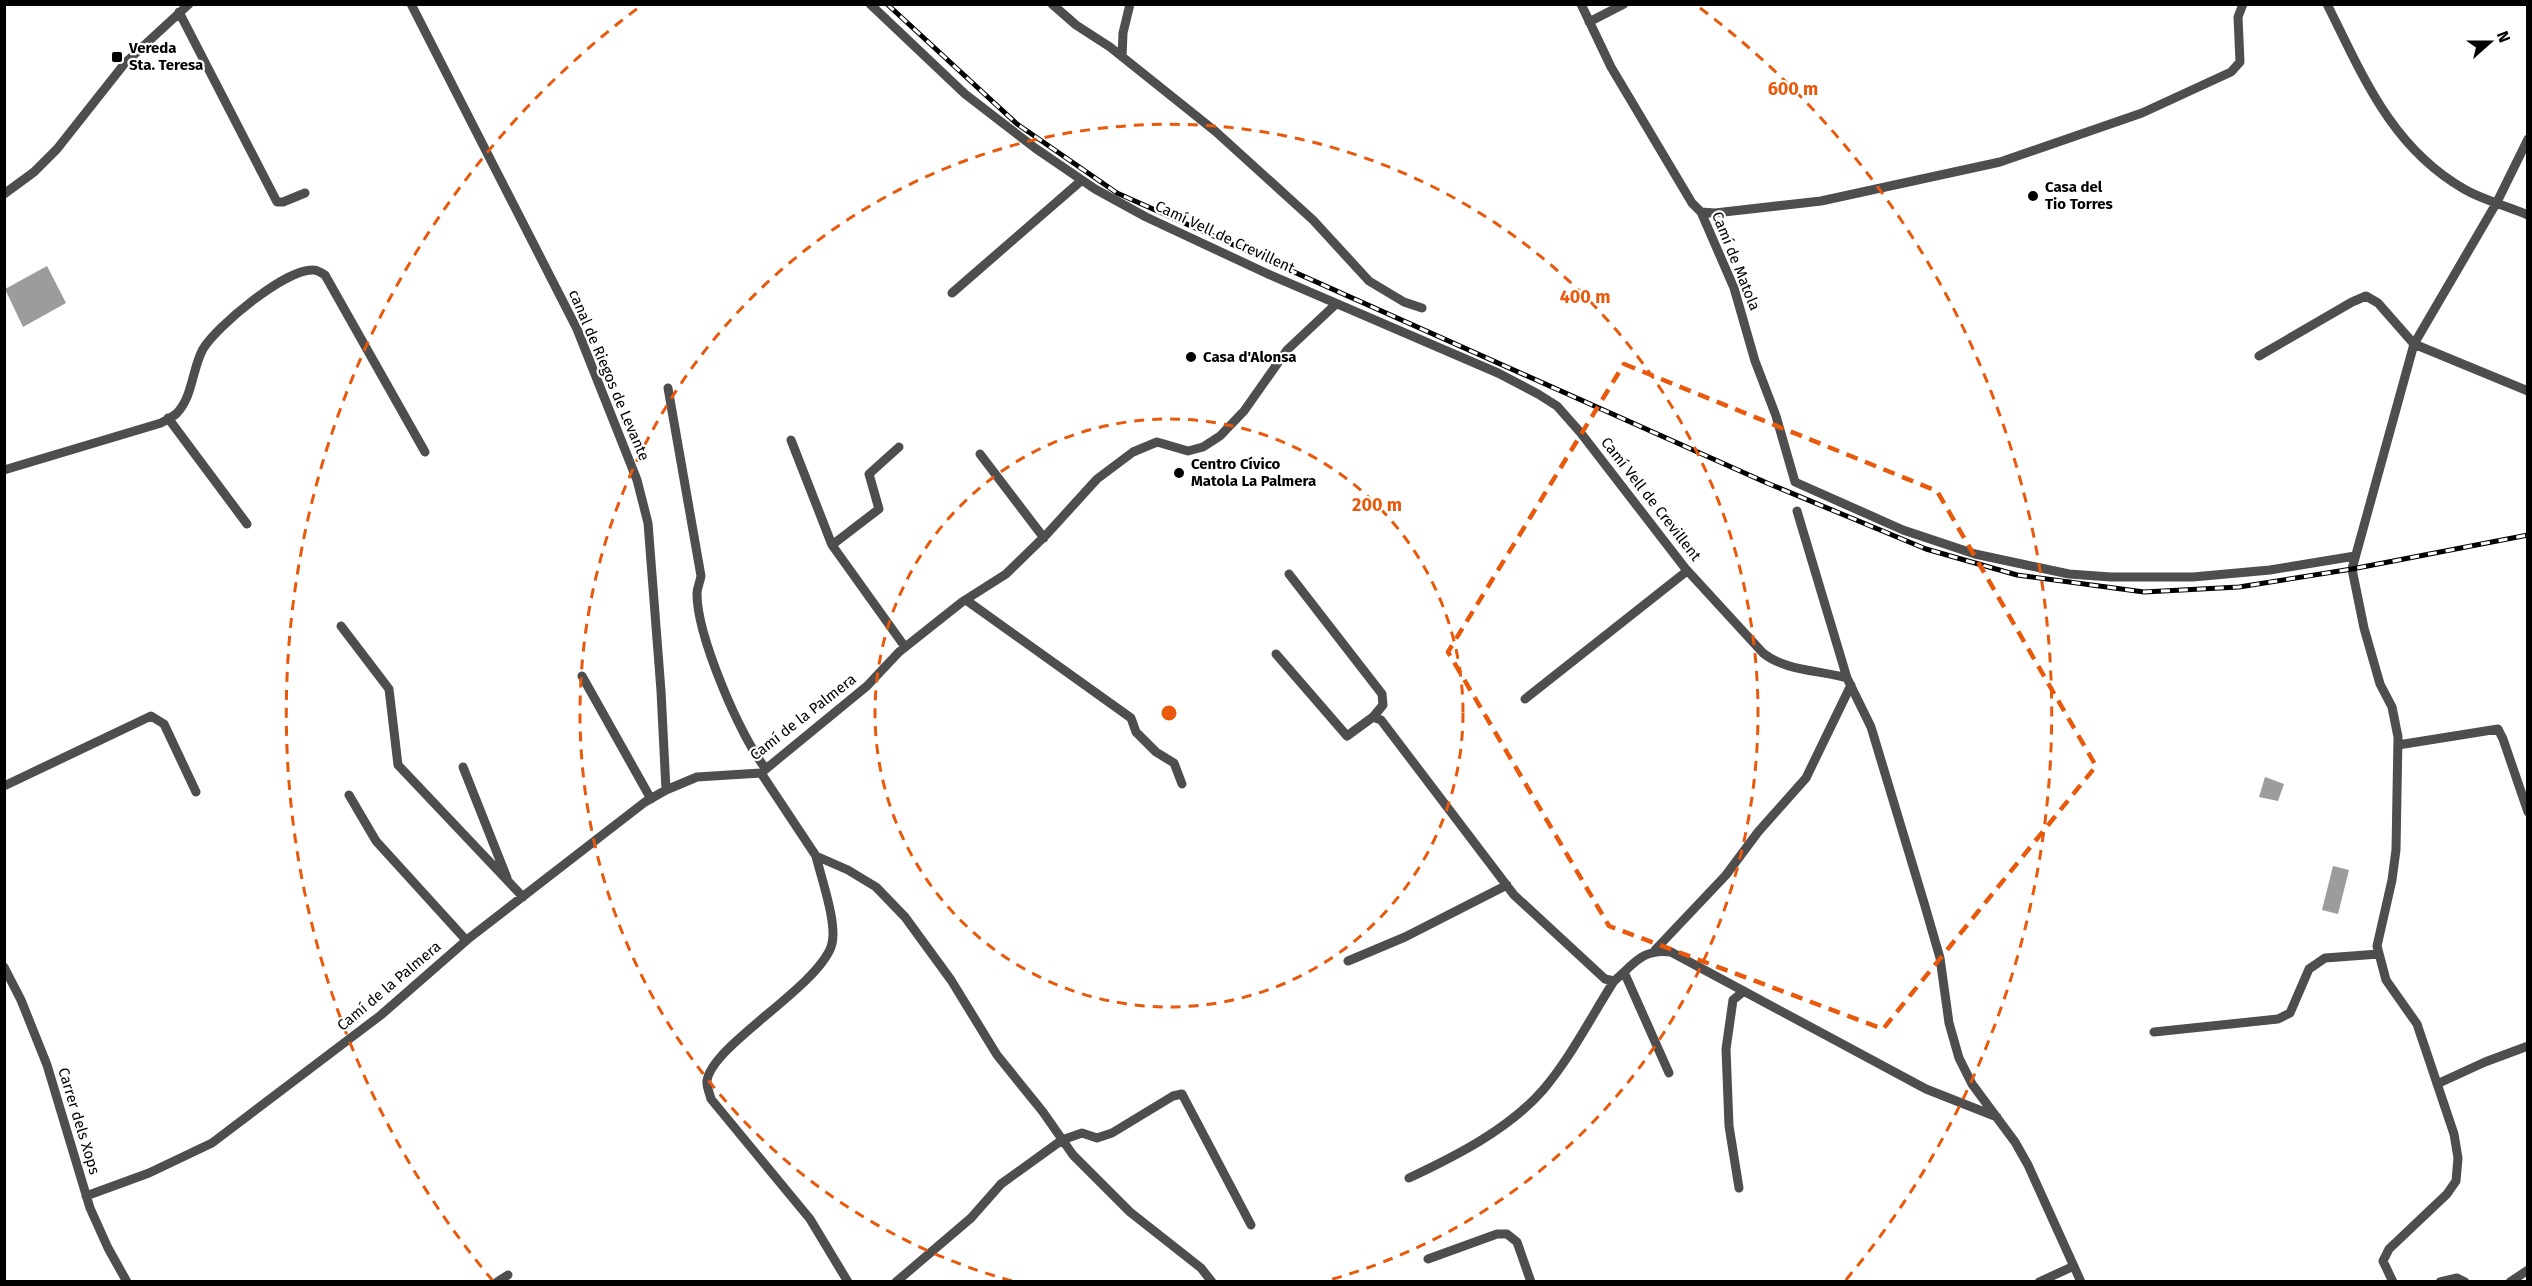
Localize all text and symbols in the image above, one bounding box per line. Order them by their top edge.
north arrow [2460,12,2520,72]
text: N [2493,28,2514,45]
place label: Vereda Sta. Teresa [128,39,203,74]
marker: Vereda Sta. Teresa [110,50,124,64]
text: 600 m [1768,78,1818,100]
place label: Casa del Tio Torres [2045,178,2113,213]
marker: Casa del Tio Torres [2026,189,2040,203]
street label: Camí Vell de Crevillent [1152,197,1298,277]
street label: Camí de Matola [1708,209,1764,313]
text: 400 m [1560,286,1610,308]
street label: canal de Riegos de Levante [565,287,653,463]
place label: Casa d'Alonsa [1203,348,1297,366]
marker: Casa d'Alonsa [1184,350,1198,364]
street label: Camí Vell de Crevillent [1597,434,1705,565]
place label: Centro Cívico Matola La Palmera [1191,455,1316,490]
marker: Centro Cívico Matola La Palmera [1172,466,1186,480]
text: 200 m [1352,494,1402,516]
street label: Camí de la Palmera [746,670,860,764]
centre of rings [1159,703,1179,723]
street label: Camí de la Palmera [333,937,445,1035]
street label: Carrer dels Xops [54,1065,104,1177]

